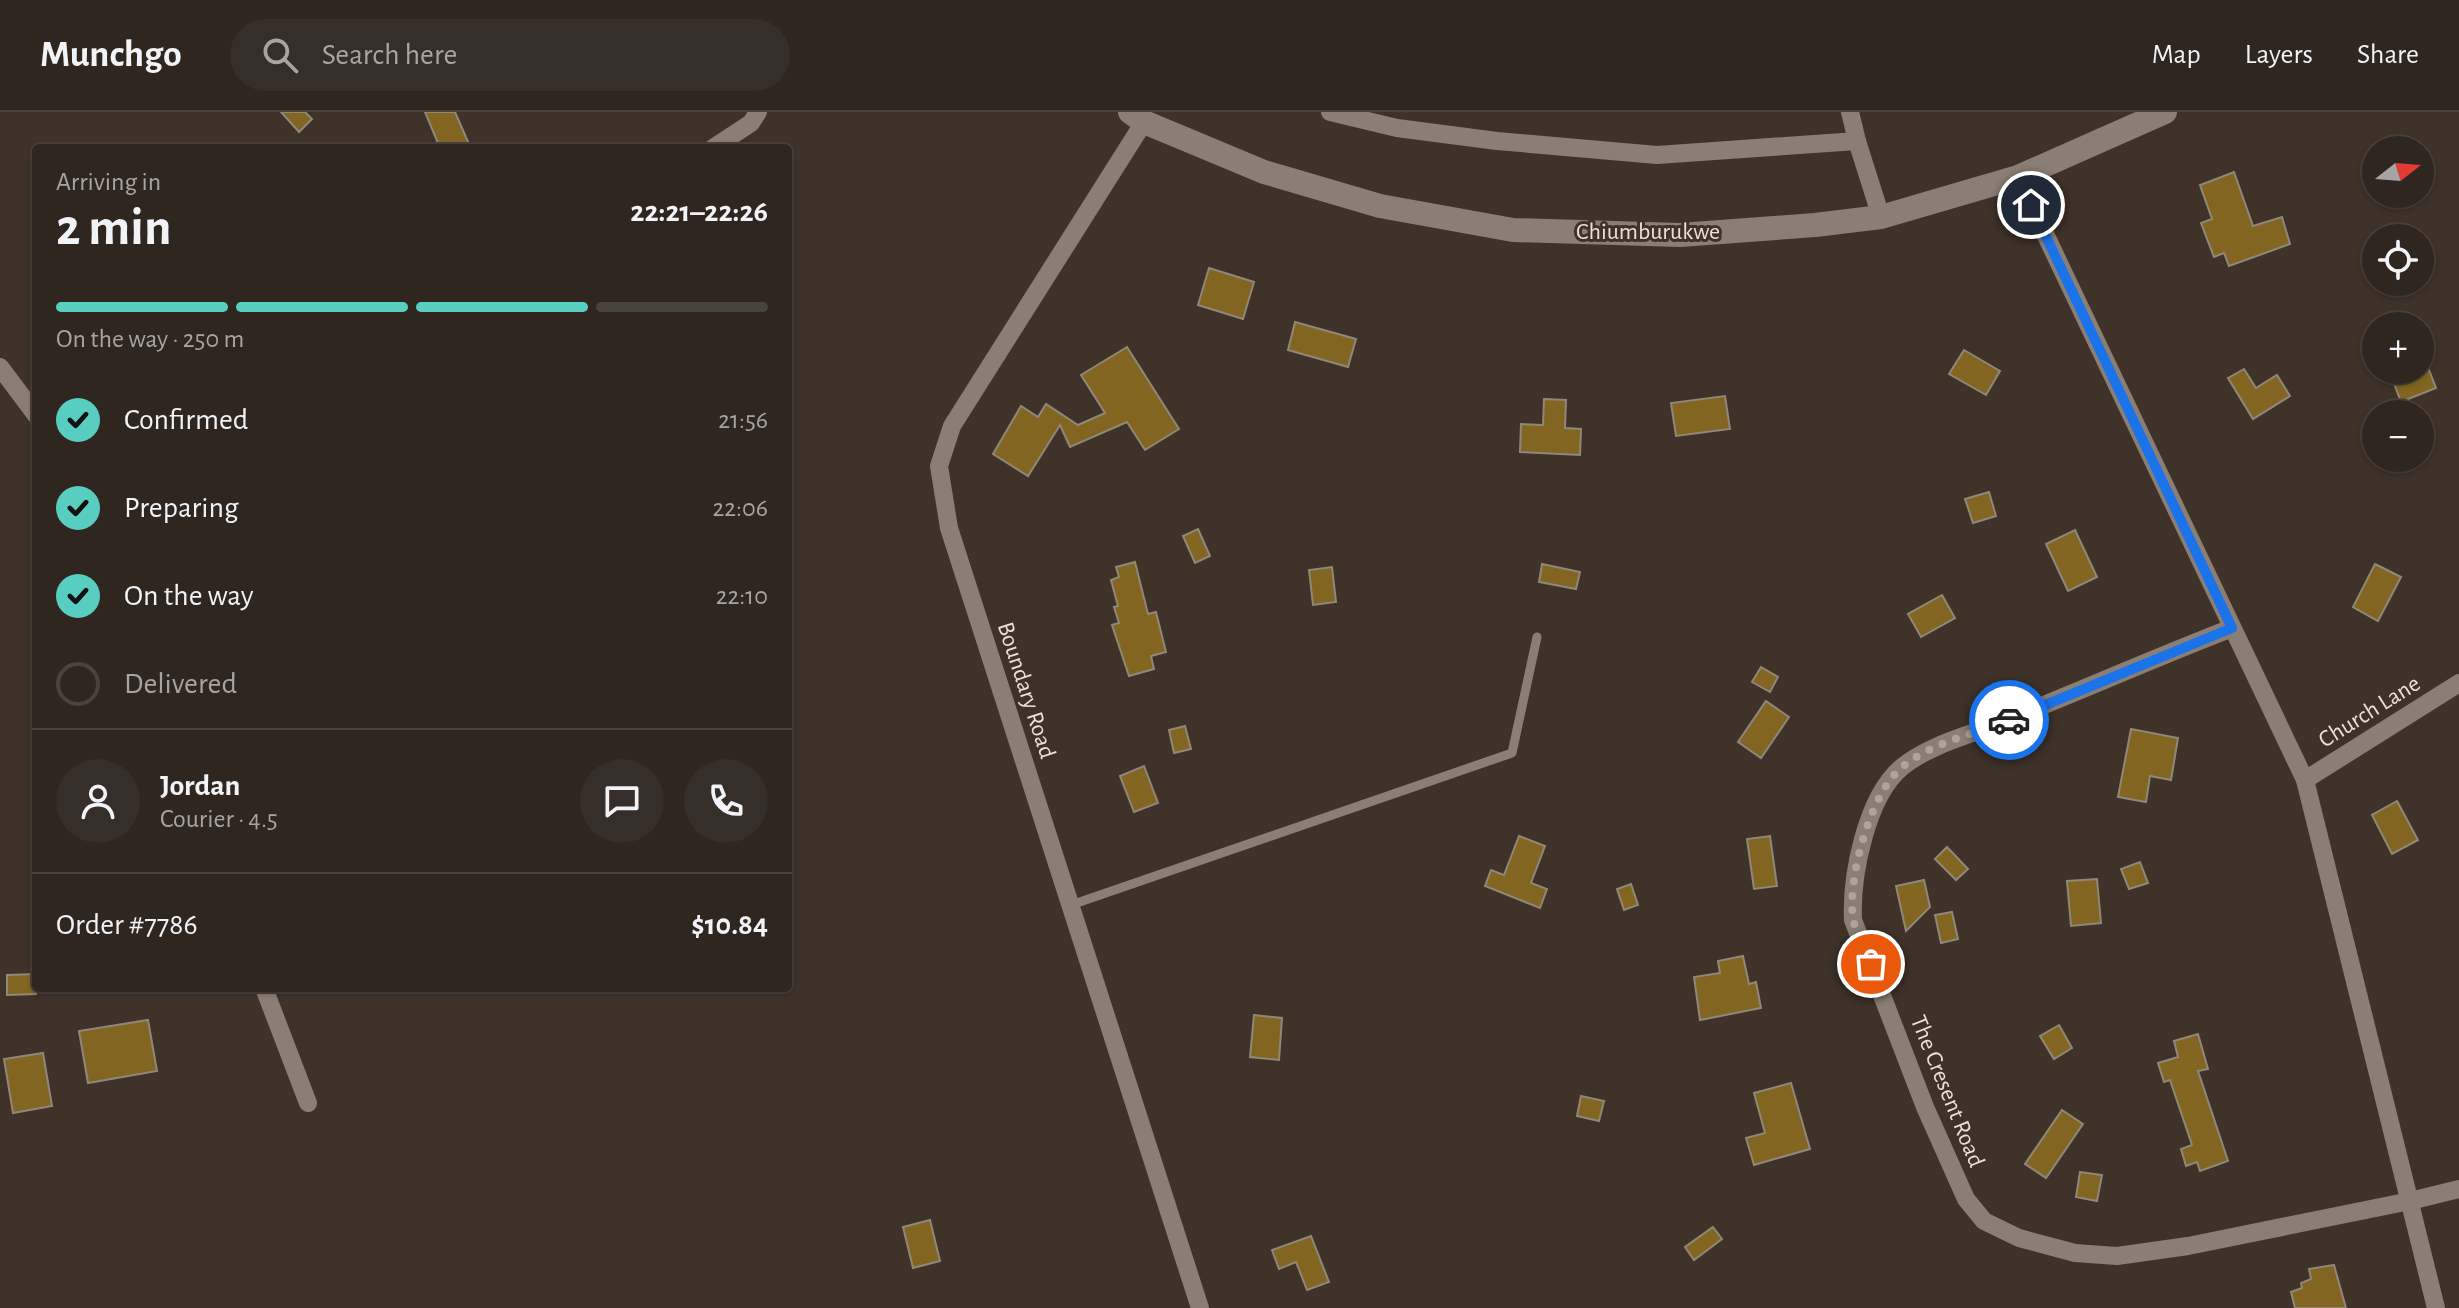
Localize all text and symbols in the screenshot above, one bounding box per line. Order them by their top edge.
search box [230,19,790,91]
icon: search [258,33,302,77]
text: Munchgo [40,36,182,74]
text: Search here [322,40,457,70]
text: Map [2152,41,2201,69]
text: Layers [2245,41,2313,69]
text: Share [2357,41,2419,69]
north arrow [2362,136,2434,208]
map controls [2362,136,2434,472]
text: Arriving in [56,169,161,195]
pin [1997,171,2065,239]
icon: home [2009,183,2053,227]
text: 22:21–22:26 [630,197,768,227]
text: 2 min [56,202,171,254]
street label: Chiumburukwe [1576,220,1720,244]
button: locate [2362,224,2434,296]
button: + [2362,312,2434,384]
text: On the way · 250 m [56,326,244,352]
icon: check [56,398,100,442]
button: − [2362,400,2434,472]
text: Confirmed [124,405,248,435]
text: 21:56 [718,407,768,433]
icon: check [56,486,100,530]
text: Preparing [124,493,239,523]
text: 22:06 [712,495,768,521]
icon: check [56,574,100,618]
text: On the way [124,581,253,611]
text: 22:10 [716,583,768,609]
street label: Boundary Road [993,619,1059,762]
text: Delivered [124,669,237,699]
street label: Church Lane [2315,671,2425,752]
courier [1969,680,2049,760]
icon: car [1987,698,2031,742]
button: person [56,759,140,843]
button: chat [580,759,664,843]
button: phone [684,759,768,843]
text: Jordan [160,771,240,801]
text: Courier · 4.5 [160,806,278,832]
text: Order #7786 [56,910,198,940]
text: $10.84 [691,910,768,940]
pin [1837,930,1905,998]
icon: bag [1849,942,1893,986]
street label: The Cresent Road [1906,1012,1988,1171]

